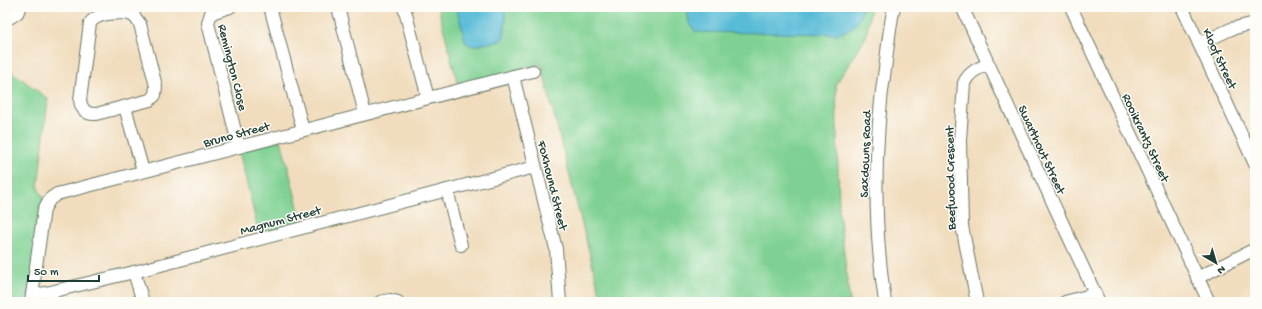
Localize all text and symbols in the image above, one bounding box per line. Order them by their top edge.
street label: Remington Close [214,23,250,113]
street label: Kloof Street [1198,26,1240,93]
street label: Rooikrantz Street [1118,92,1172,186]
street label: Swarthout Street [1014,103,1069,198]
street label: Saxdowns Road [857,109,876,198]
street label: Bruno Street [201,119,273,152]
street label: Beefwood Crescent [943,124,960,231]
street label: Foxhound Street [533,138,570,234]
street label: Magnum Street [239,203,324,239]
north arrow [1196,243,1236,283]
scale bar [28,257,99,283]
text: N [1214,262,1227,276]
text: 50 m [34,266,59,280]

